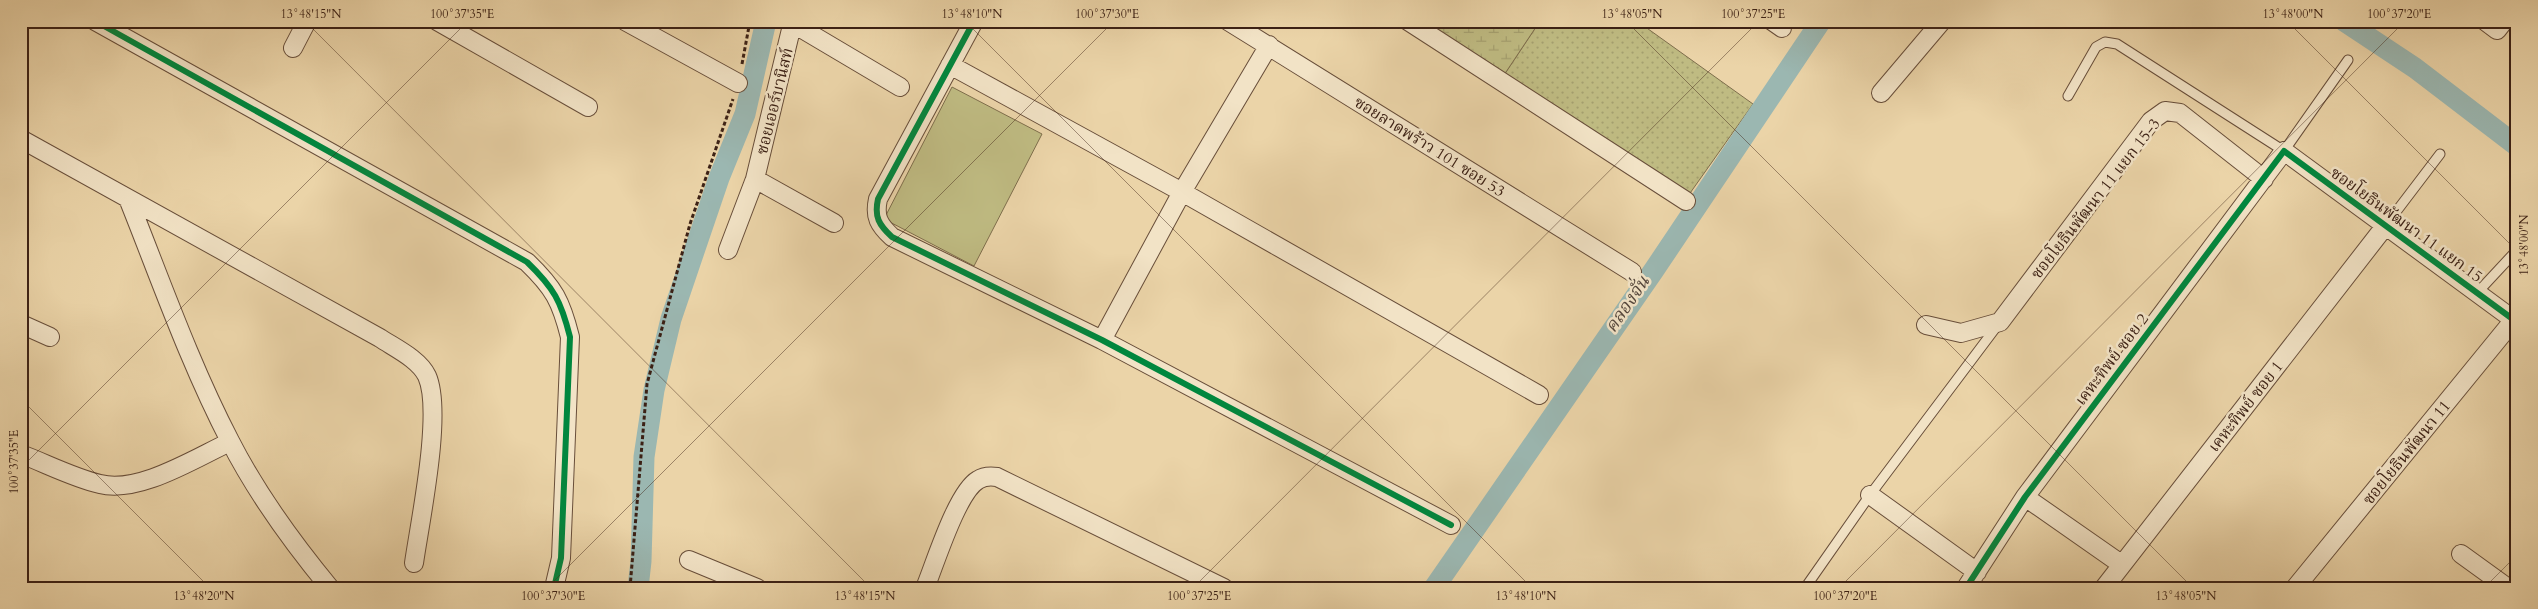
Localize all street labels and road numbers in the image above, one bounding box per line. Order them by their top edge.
street label: ซอยเออร์บานิสท์ [751,46,799,157]
street label: ซอยลาดพร้าว 101 ซอย 53 [1350,91,1509,202]
street label: ซอยโยธินพัฒนา 11 แยก 15-3 [2026,114,2166,284]
street label: ซอยโยธินพัฒนา 11 แยก 15 [2326,162,2487,288]
street label: เคหะทิพย์ ซอย 2 [2070,309,2154,410]
street label: เคหะทิพย์ ซอย 1 [2203,356,2288,457]
street label: ซอยโยธินพัฒนา 11 [2358,396,2456,509]

